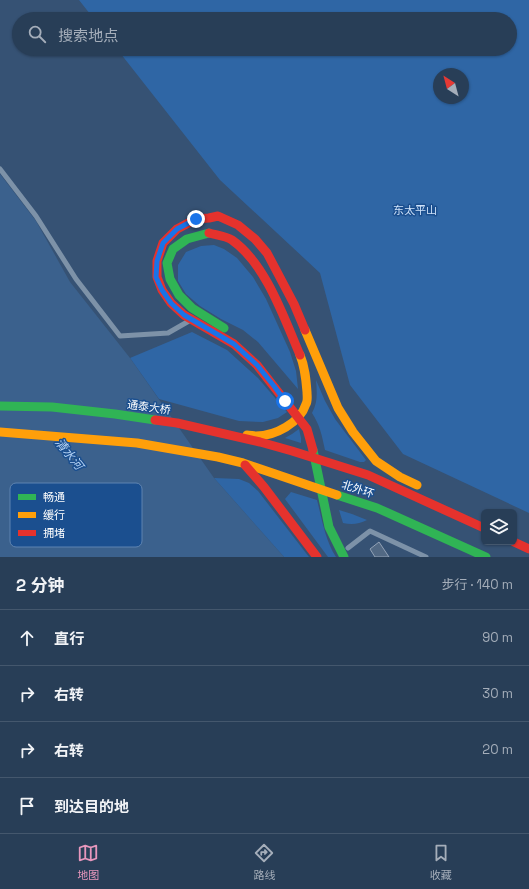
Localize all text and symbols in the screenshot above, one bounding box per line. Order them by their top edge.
search box [12,12,517,56]
icon: search [26,23,48,45]
text: 搜索地点 [58,26,118,45]
north arrow [433,68,469,104]
park label: 东太平山 [393,203,437,217]
route end [187,210,205,228]
route start [276,392,294,410]
street label: 通泰大桥 [126,397,172,417]
water label: 清水河 [51,435,88,475]
street label: 北外环 [340,477,376,501]
legend [10,483,142,547]
text: 畅通 [43,490,65,504]
text: 缓行 [43,508,65,522]
map controls [481,509,517,545]
button: layers [481,509,517,545]
text: 拥堵 [43,526,65,540]
text: 2 分钟 [16,574,64,596]
text: 步行 · 140 m [441,576,513,593]
icon: ahead [16,627,38,649]
text: 直行 [54,629,84,648]
text: 90 m [482,629,513,646]
icon: right [16,683,38,705]
text: 右转 [54,685,84,704]
text: 30 m [482,685,513,702]
icon: right [16,739,38,761]
text: 右转 [54,741,84,760]
text: 20 m [482,741,513,758]
icon: arrive [16,795,38,817]
text: 到达目的地 [54,797,129,816]
tab: 地图 [77,842,99,882]
tab: 路线 [253,842,275,882]
tab: 收藏 [430,842,452,882]

